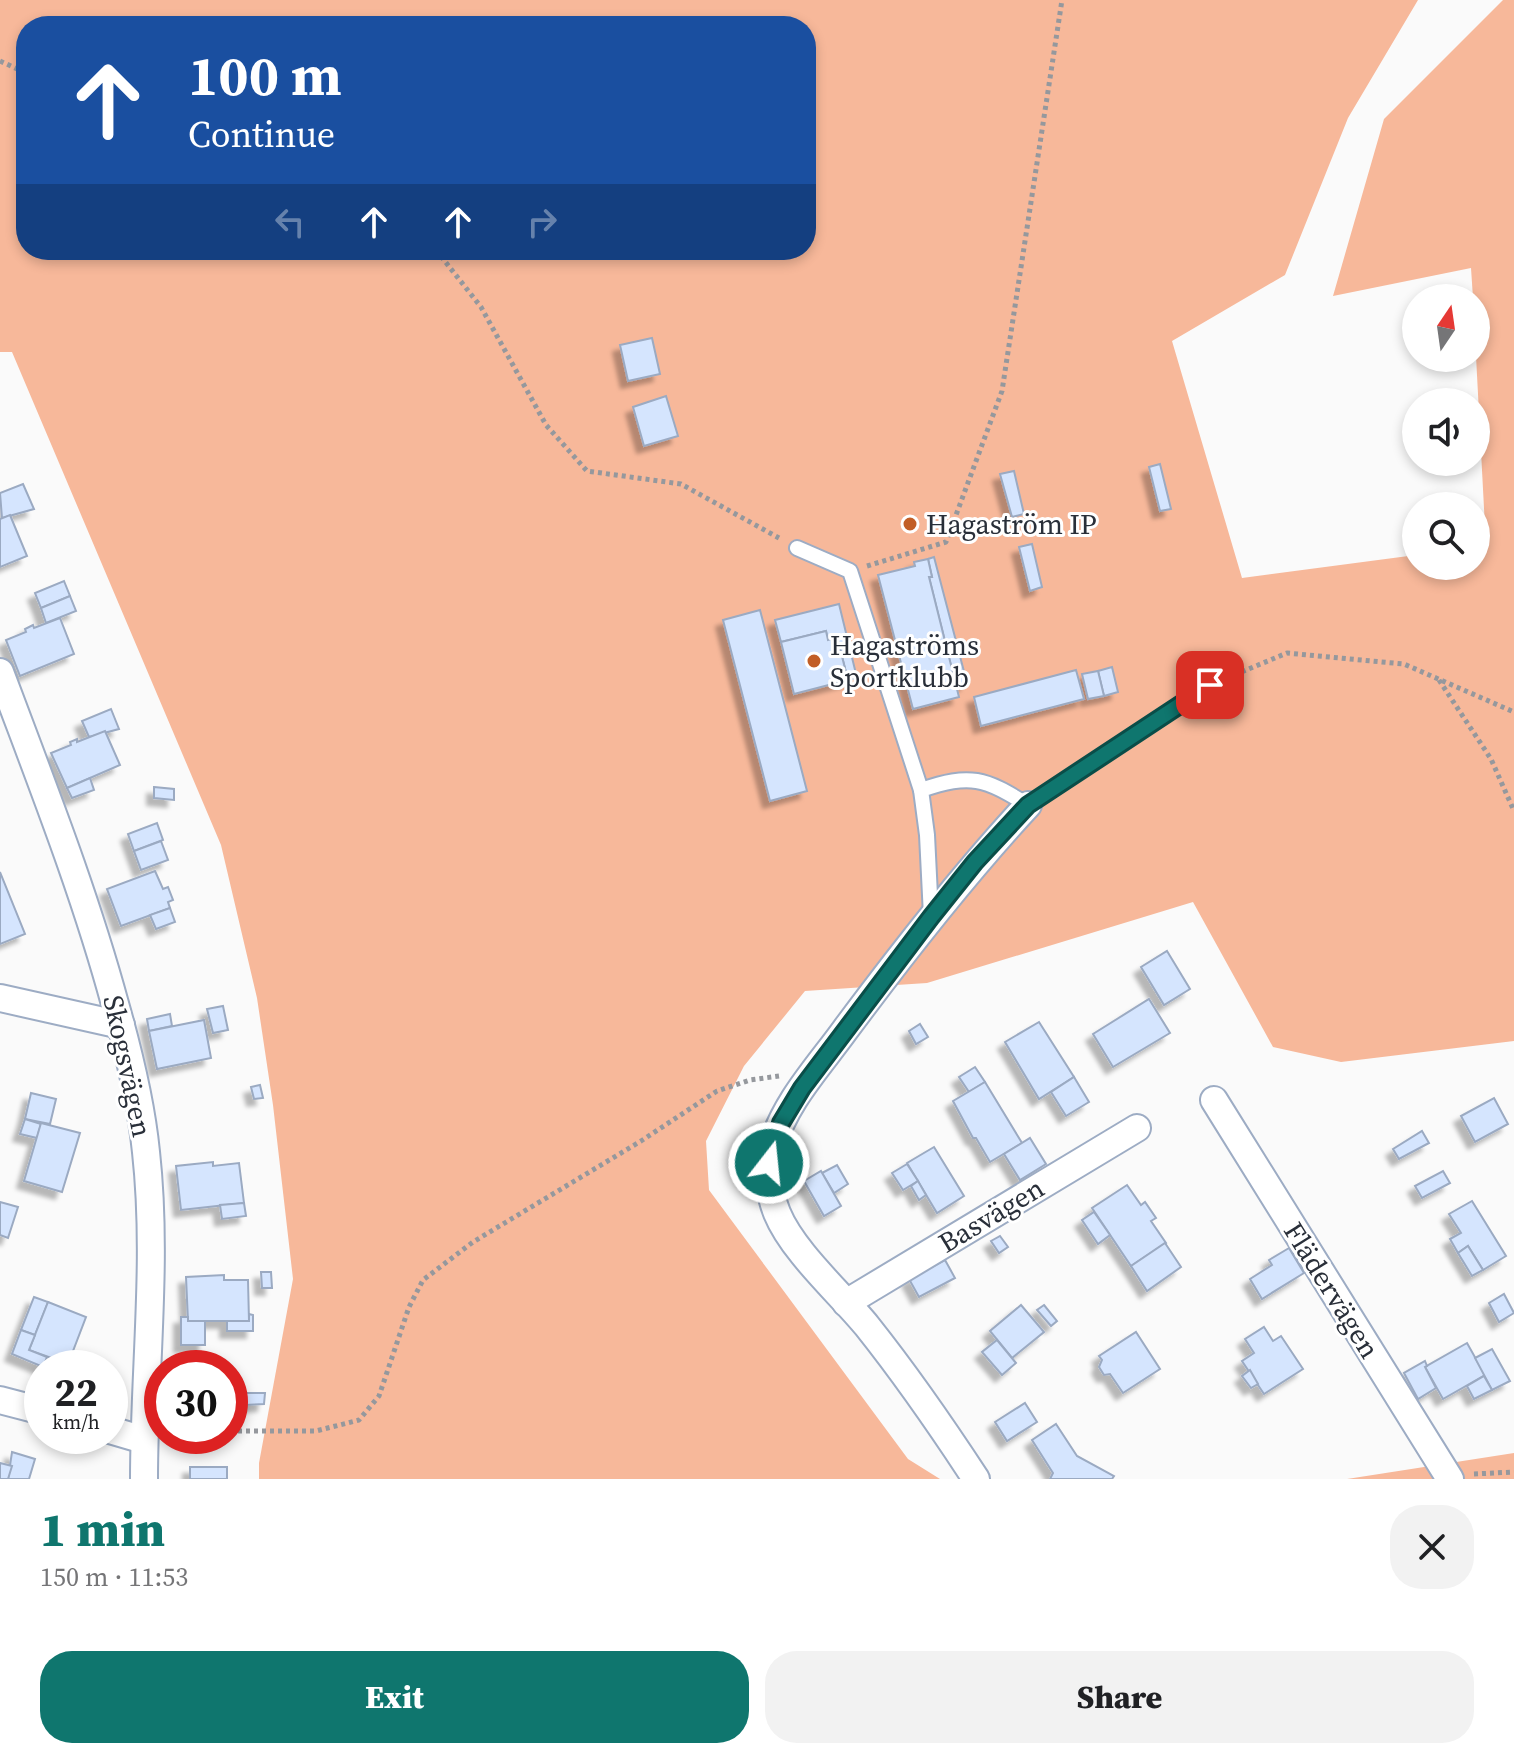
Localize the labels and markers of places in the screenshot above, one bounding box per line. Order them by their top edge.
place label: Hagaström IP [926,505,1097,543]
marker: Hagaström IP [901,515,919,533]
place label: Hagaströms Sportklubb [830,626,979,696]
pin [1176,651,1244,719]
marker: Hagaströms Sportklubb [805,652,823,670]

